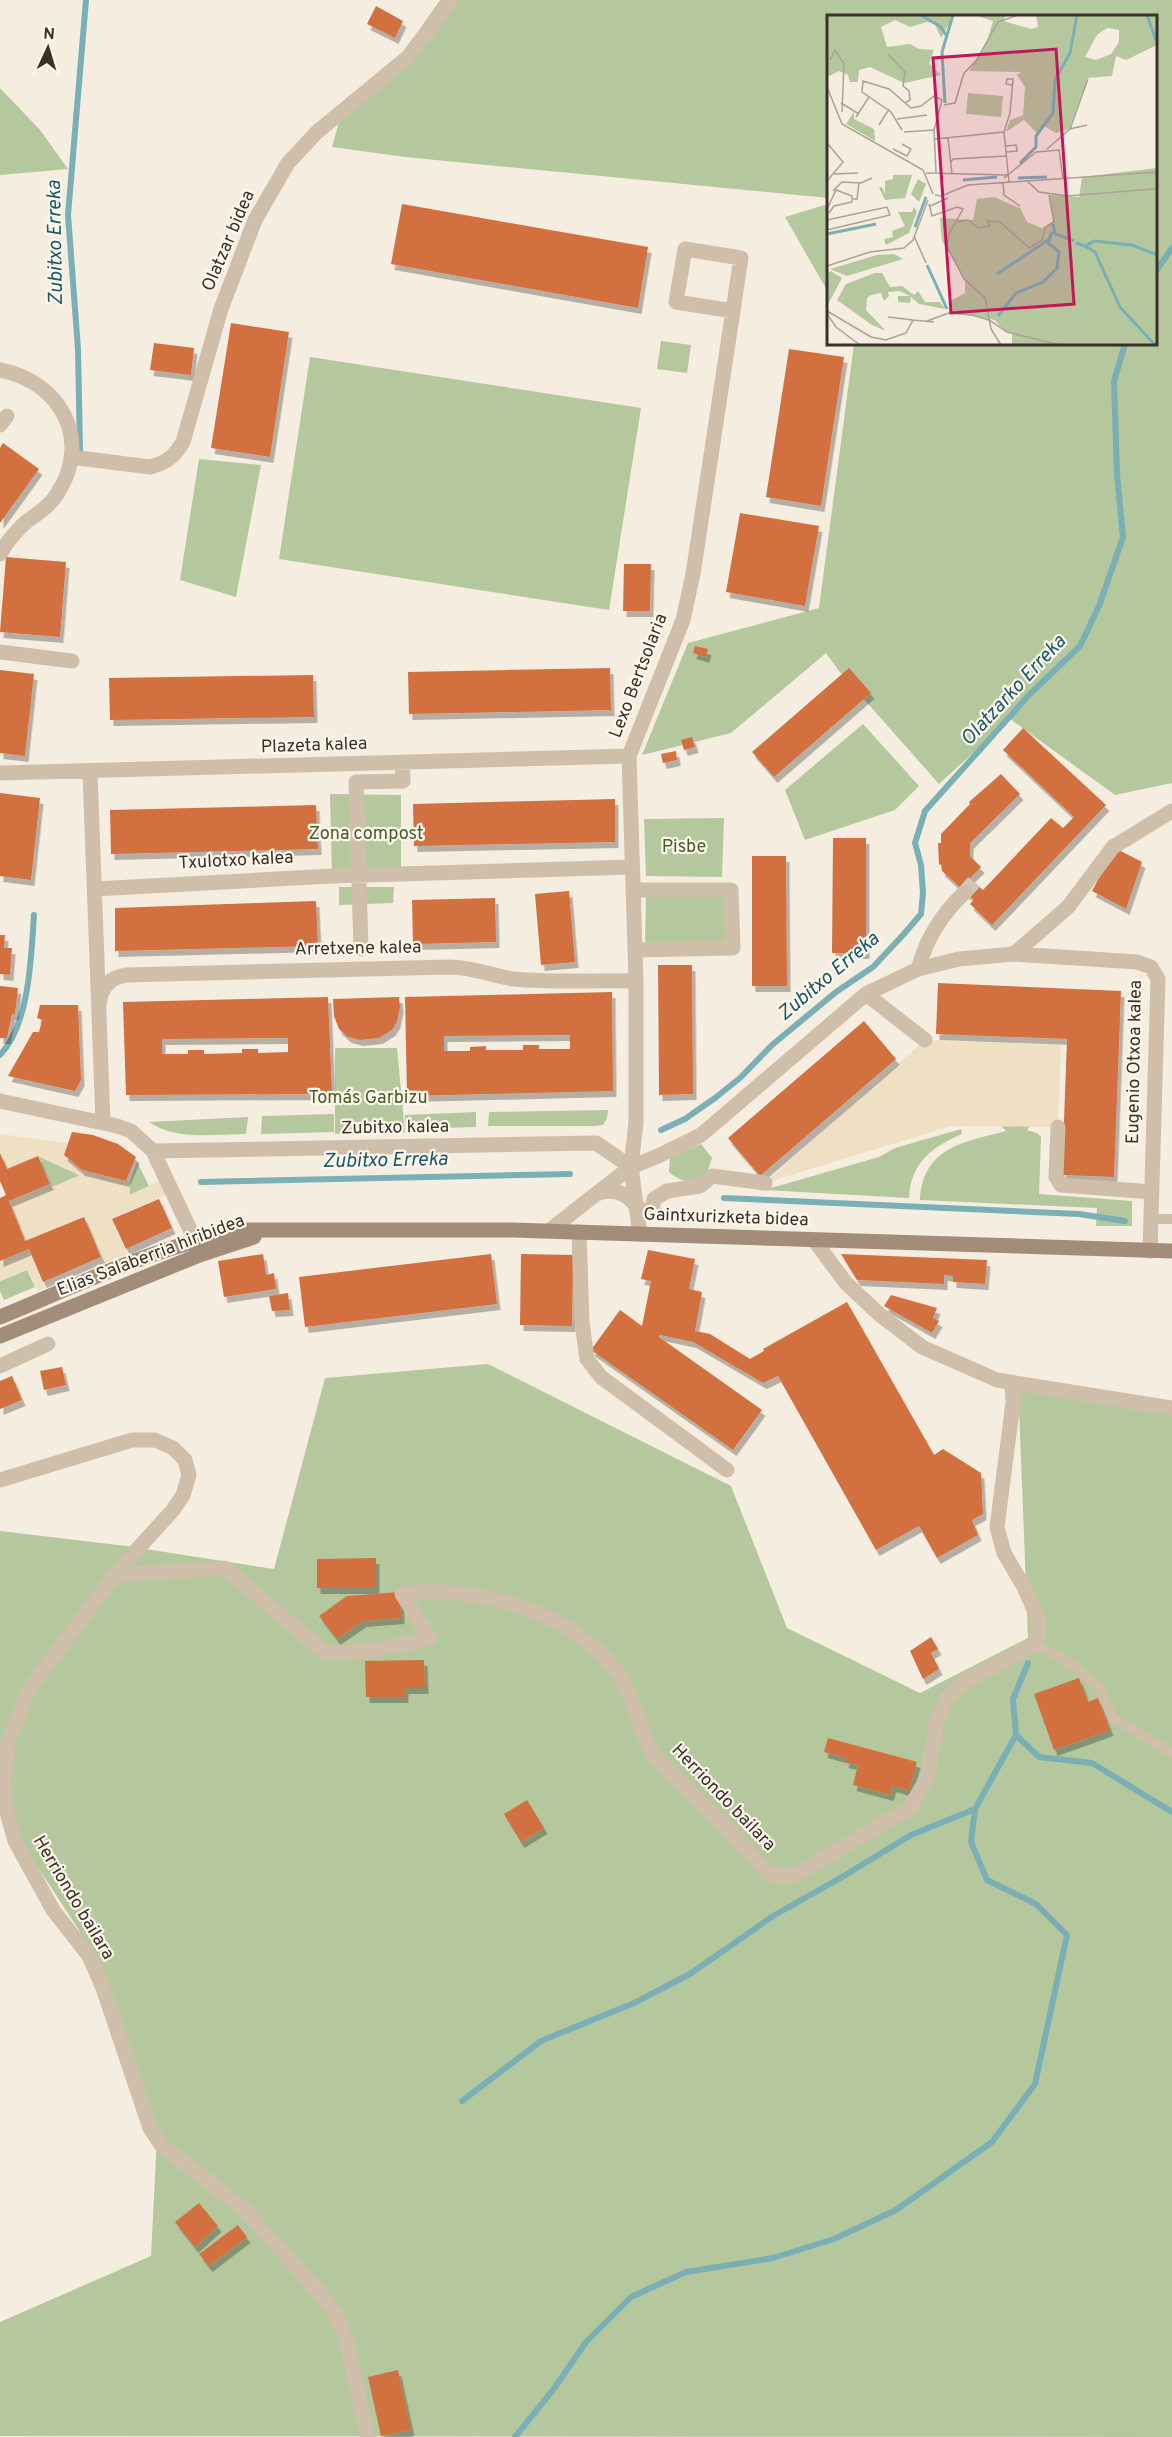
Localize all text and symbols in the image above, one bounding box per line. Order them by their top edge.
inset map [827,15,1157,345]
north arrow [18,18,78,78]
text: N [42,25,55,45]
water label: Zubitxo Erreka [42,179,70,306]
street label: Olatzar bidea [197,187,261,295]
street label: Lexo Bertsolaria [605,610,673,742]
water label: Olatzarko Erreka [956,629,1073,752]
street label: Plazeta kalea [260,733,368,759]
park label: Zona compost [308,823,424,846]
park label: Pisbe [662,836,706,859]
street label: Txulotxo kalea [178,847,294,875]
water label: Zubitxo Erreka [773,926,886,1027]
street label: Arretxene kalea [294,936,422,962]
street label: Eugenio Otxoa kalea [1122,980,1148,1144]
park label: Tomás Garbizu [308,1087,428,1110]
street label: Zubitxo kalea [341,1116,449,1140]
water label: Zubitxo Erreka [322,1147,449,1175]
street label: Gaintxurizketa bidea [643,1204,809,1232]
street label: Elias Salaberria hiribidea [54,1210,248,1302]
street label: Herriondo bailara [666,1739,780,1857]
street label: Herriondo bailara [27,1832,119,1964]

